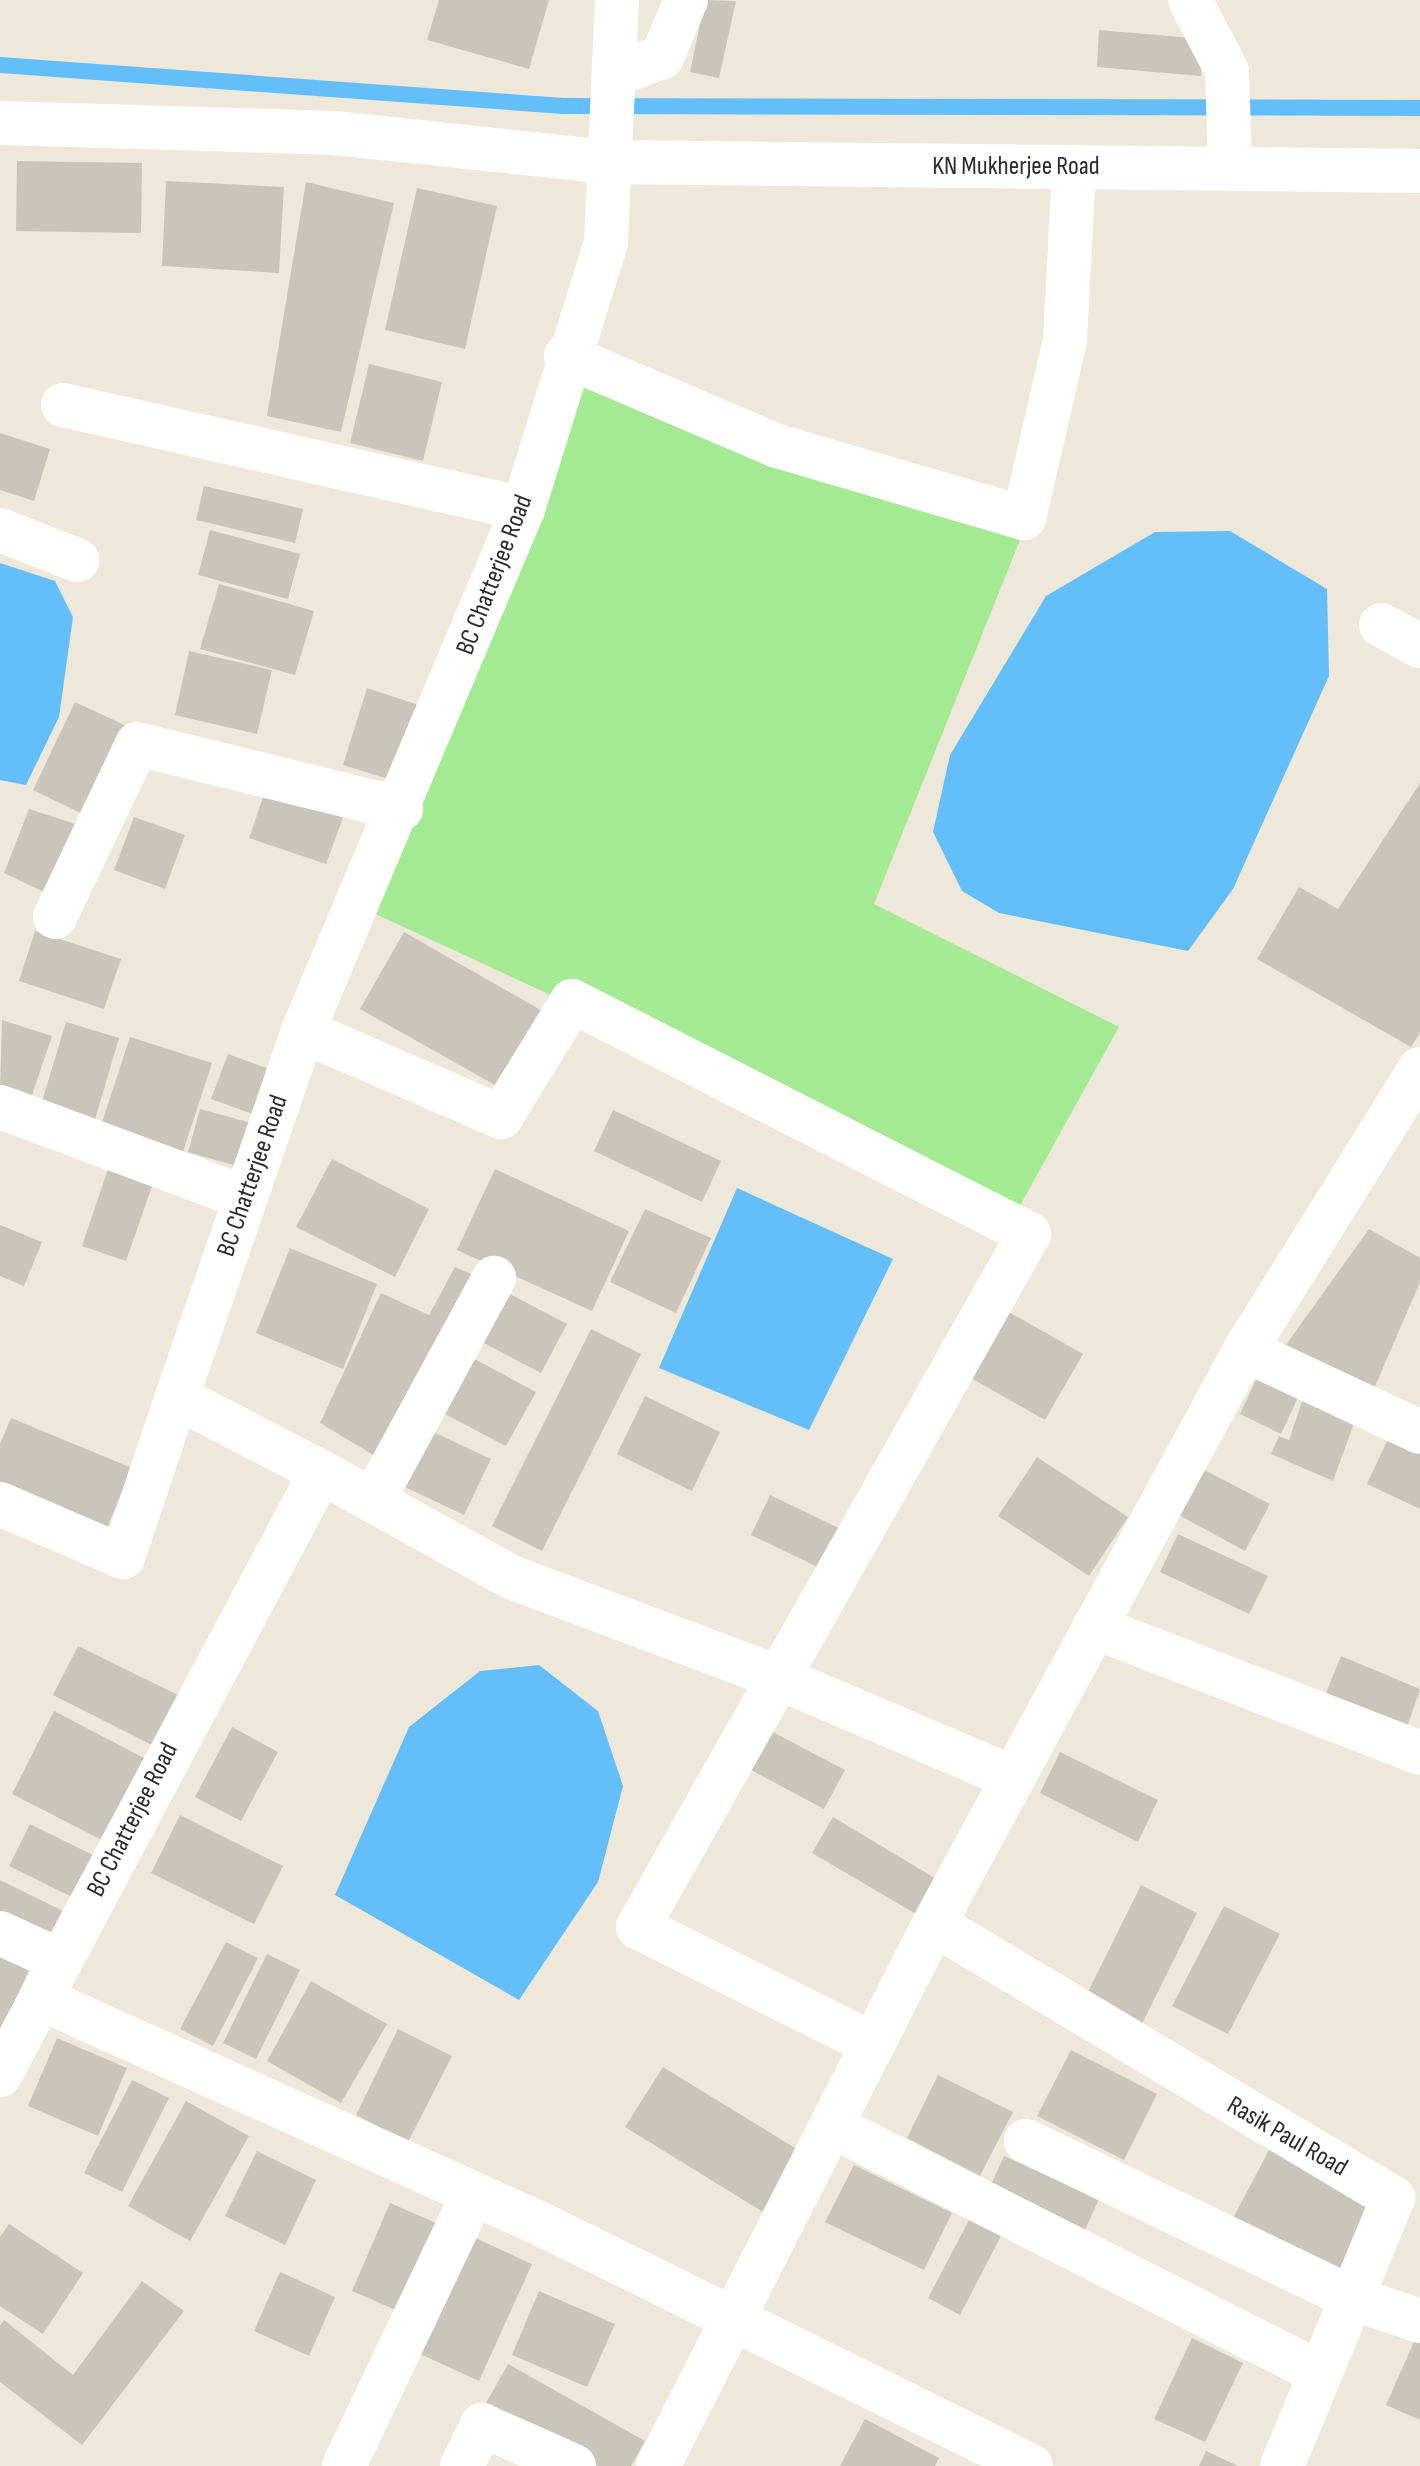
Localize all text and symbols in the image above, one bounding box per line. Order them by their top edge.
street label: KN Mukherjee Road [932,151,1100,183]
street label: BC Chatterjee Road [450,491,540,659]
street label: BC Chatterjee Road [211,1091,295,1261]
street label: BC Chatterjee Road [81,1738,185,1902]
street label: Rasik Paul Road [1221,2090,1353,2184]

